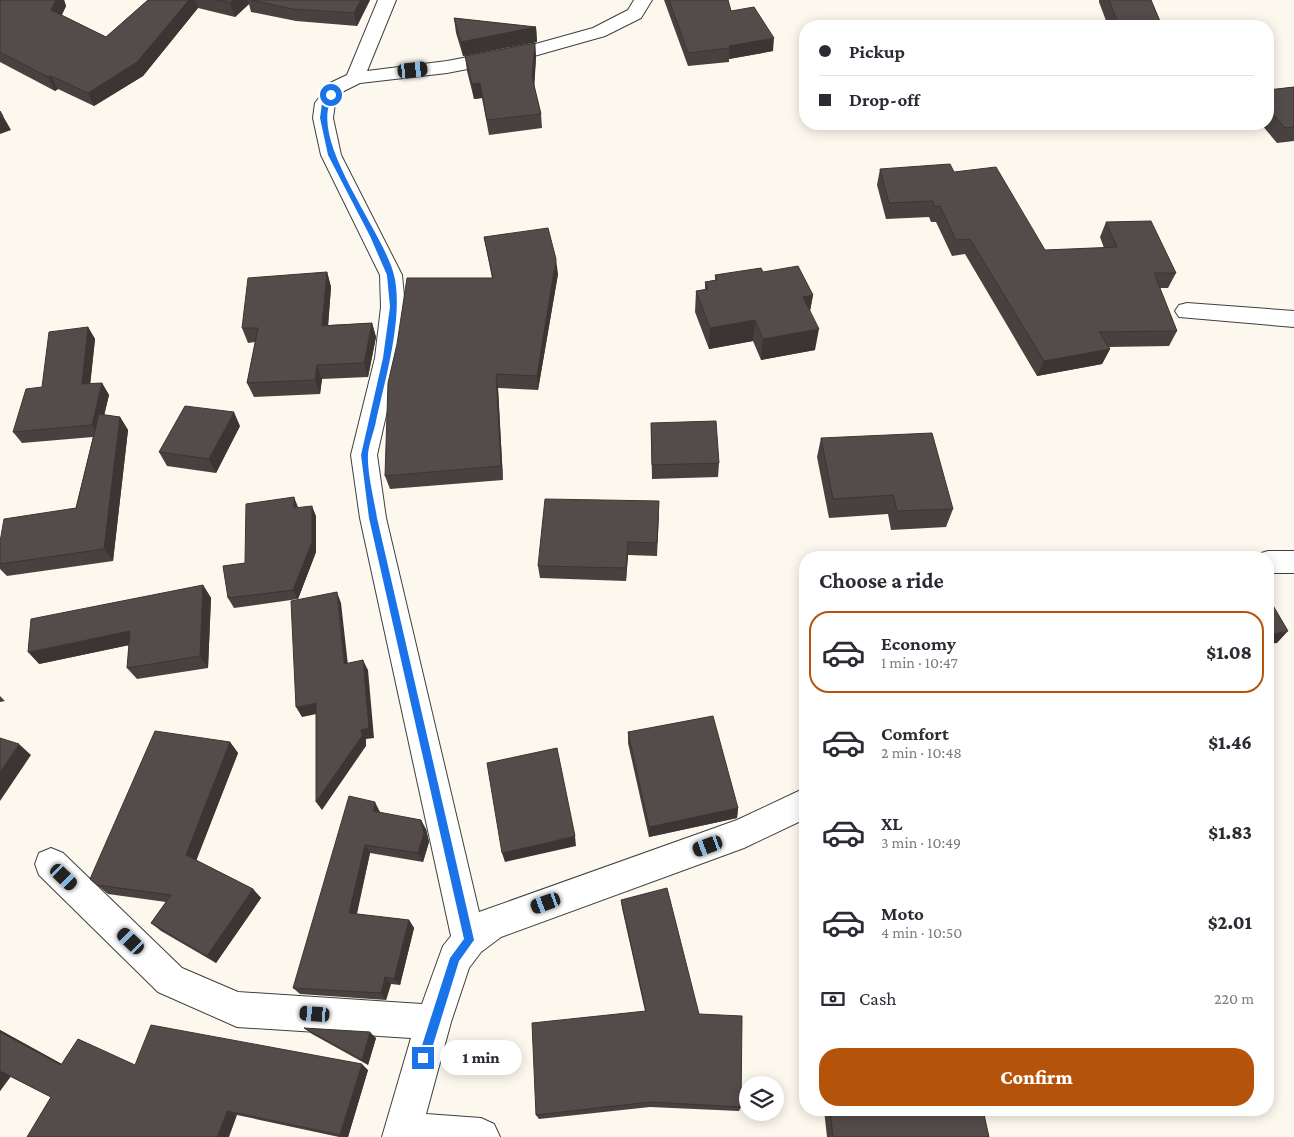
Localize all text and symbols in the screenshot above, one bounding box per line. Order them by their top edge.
text: Pickup [849,41,905,62]
car [397,61,428,79]
route start [320,84,342,106]
text: Drop-off [849,89,920,110]
text: Choose a ride [819,568,944,593]
icon: car [821,630,866,675]
text: Economy [881,633,956,654]
text: $1.08 [1206,642,1252,663]
text: 1 min · 10:47 [881,654,958,671]
icon: car [821,720,866,765]
text: Comfort [881,723,949,744]
text: $1.46 [1208,732,1252,753]
text: 2 min · 10:48 [881,744,962,761]
icon: car [821,810,866,855]
text: XL [881,813,903,834]
text: $1.83 [1208,822,1252,843]
car [691,834,724,858]
text: 3 min · 10:49 [881,834,961,851]
car [47,861,80,893]
car [529,891,562,915]
icon: car [821,900,866,945]
text: Moto [881,903,924,924]
text: $2.01 [1208,912,1252,933]
text: 4 min · 10:50 [881,924,962,941]
car [114,925,147,957]
icon: cash [819,985,847,1013]
text: Cash [859,988,897,1009]
text: 220 m [1214,990,1254,1007]
car [299,1005,330,1023]
callout: 1 min [440,1040,523,1076]
route end [412,1047,434,1069]
button: Confirm [819,1048,1254,1106]
text: 1 min [462,1049,500,1066]
map controls [739,1076,784,1121]
button: layers [739,1076,784,1121]

